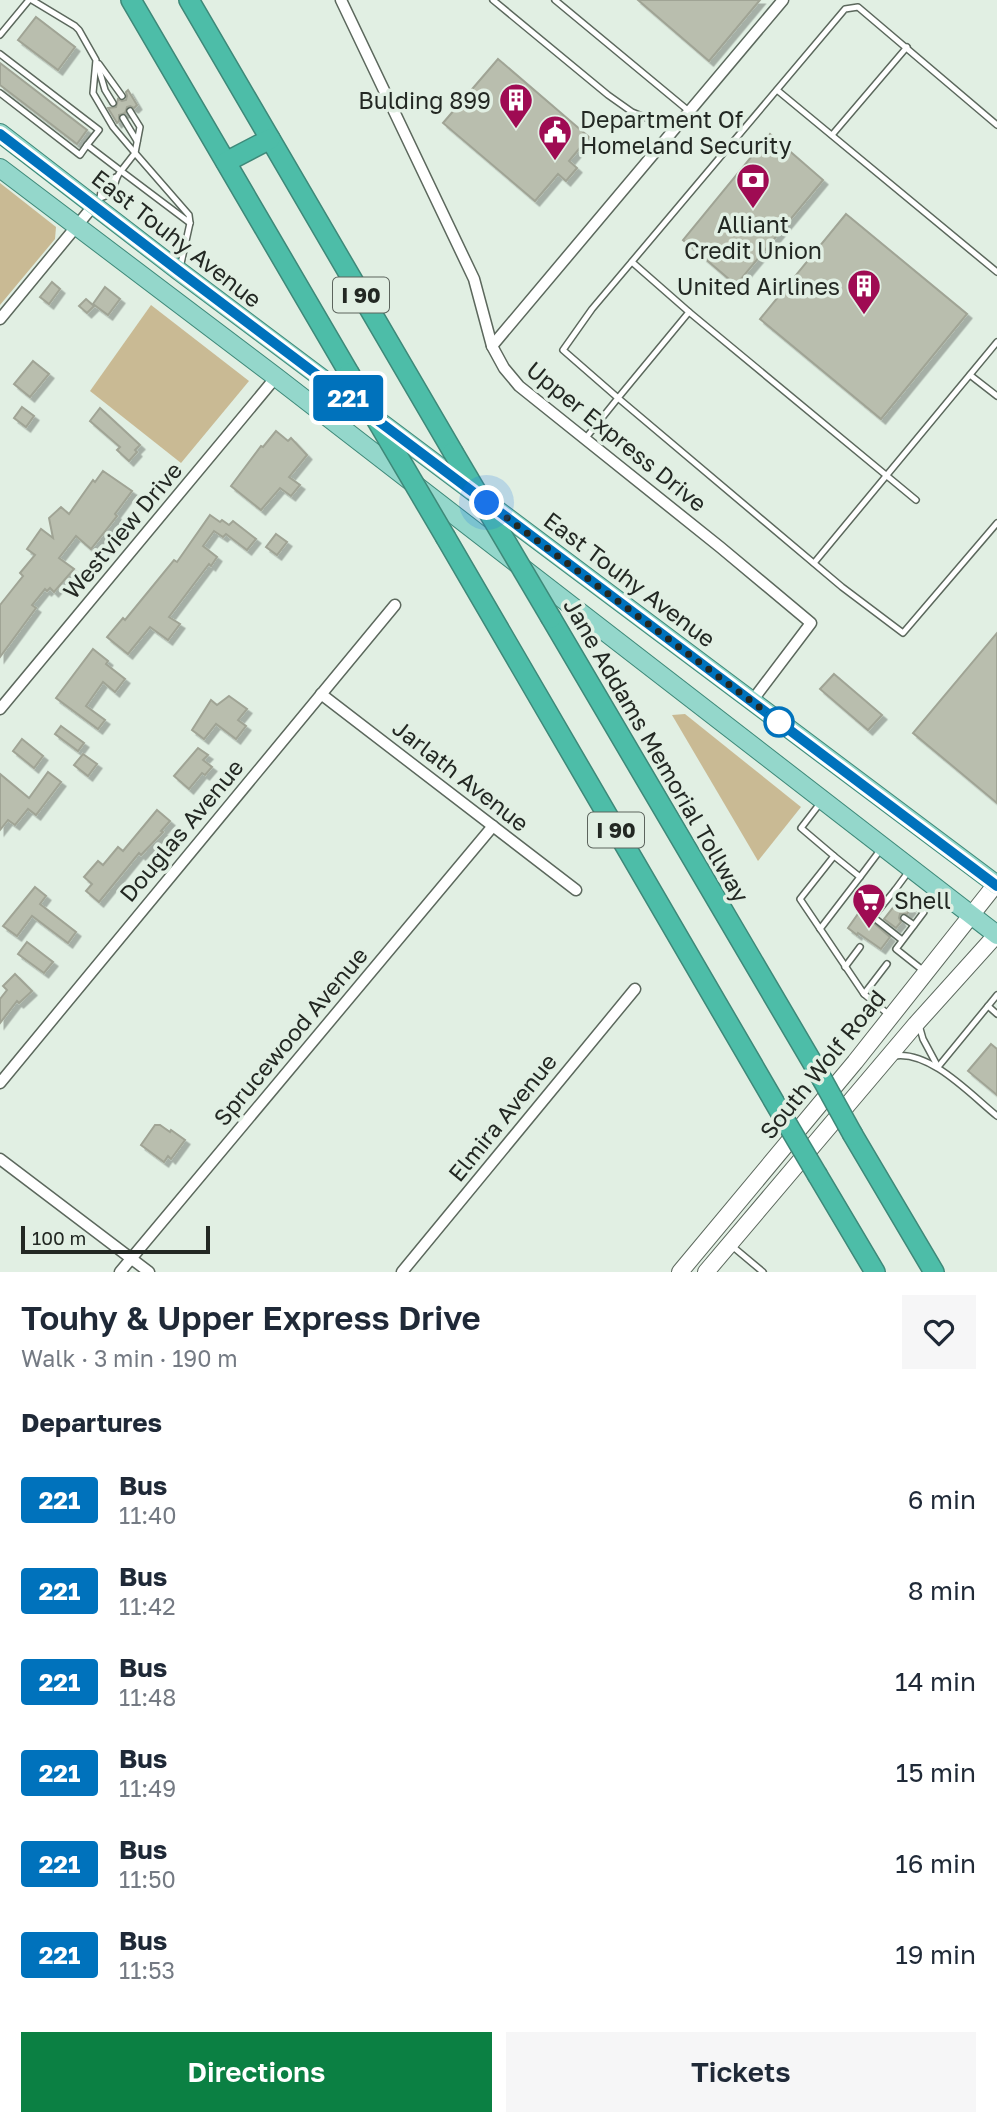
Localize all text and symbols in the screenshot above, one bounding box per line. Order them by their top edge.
building icon: Bulding 899 [497,81,535,130]
place label: Bulding 899 [358,86,491,114]
place label: Department Of Homeland Security [580,105,792,159]
public building icon: Department Of Homeland Security [536,113,574,162]
bank icon: Alliant Credit Union [734,161,772,210]
street label: East Touhy Avenue [87,163,267,313]
place label: Alliant Credit Union [684,210,822,264]
building icon: United Airlines [845,267,883,316]
place label: United Airlines [677,272,840,300]
road number: I 90 [333,278,389,312]
street label: Upper Express Drive [521,355,713,517]
line badge: 221 [308,375,388,421]
text: 221 [327,383,369,412]
street label: Westview Drive [57,456,187,604]
your location [469,485,504,520]
street label: East Touhy Avenue [539,505,721,653]
street label: Jane Addams Memorial Tollway [558,593,756,907]
unlabelled marker [764,707,794,737]
street label: Jarlath Avenue [387,713,535,837]
street label: Douglas Avenue [113,753,249,907]
road number: I 90 [588,812,644,848]
supermarket icon: Shell [850,881,888,930]
place label: Shell [894,886,951,914]
street label: Sprucewood Avenue [207,941,373,1131]
street label: South Wolf Road [753,984,891,1144]
street label: Elmira Avenue [442,1047,562,1187]
scale bar [21,1223,210,1255]
text: 100 m [32,1226,86,1249]
button: heart [902,1295,976,1369]
text: Touhy & Upper Express Drive [21,1298,481,1337]
text: Walk · 3 min · 190 m [21,1344,238,1372]
text: Departures [21,1407,162,1438]
text: Bus [119,1470,167,1501]
text: 6 min [908,1484,976,1515]
text: 221 [39,1485,80,1514]
text: 11:40 [119,1501,177,1529]
text: Bus [119,1561,167,1592]
text: 8 min [908,1575,976,1606]
text: 221 [39,1576,80,1605]
text: 11:42 [119,1592,176,1620]
text: Bus [119,1652,167,1683]
text: 14 min [895,1666,976,1697]
text: 221 [39,1667,80,1696]
text: 11:48 [119,1683,176,1711]
text: Bus [119,1743,167,1774]
text: 15 min [896,1757,976,1788]
text: 221 [39,1758,80,1787]
text: 11:49 [119,1774,176,1802]
text: Bus [119,1834,167,1865]
text: 16 min [895,1848,976,1879]
text: 221 [39,1849,80,1878]
text: 11:50 [119,1865,176,1893]
text: Bus [119,1925,167,1956]
text: 19 min [895,1939,976,1970]
text: 221 [39,1940,80,1969]
text: 11:53 [119,1956,175,1984]
button: Directions [21,2032,492,2112]
button: Tickets [506,2032,976,2112]

